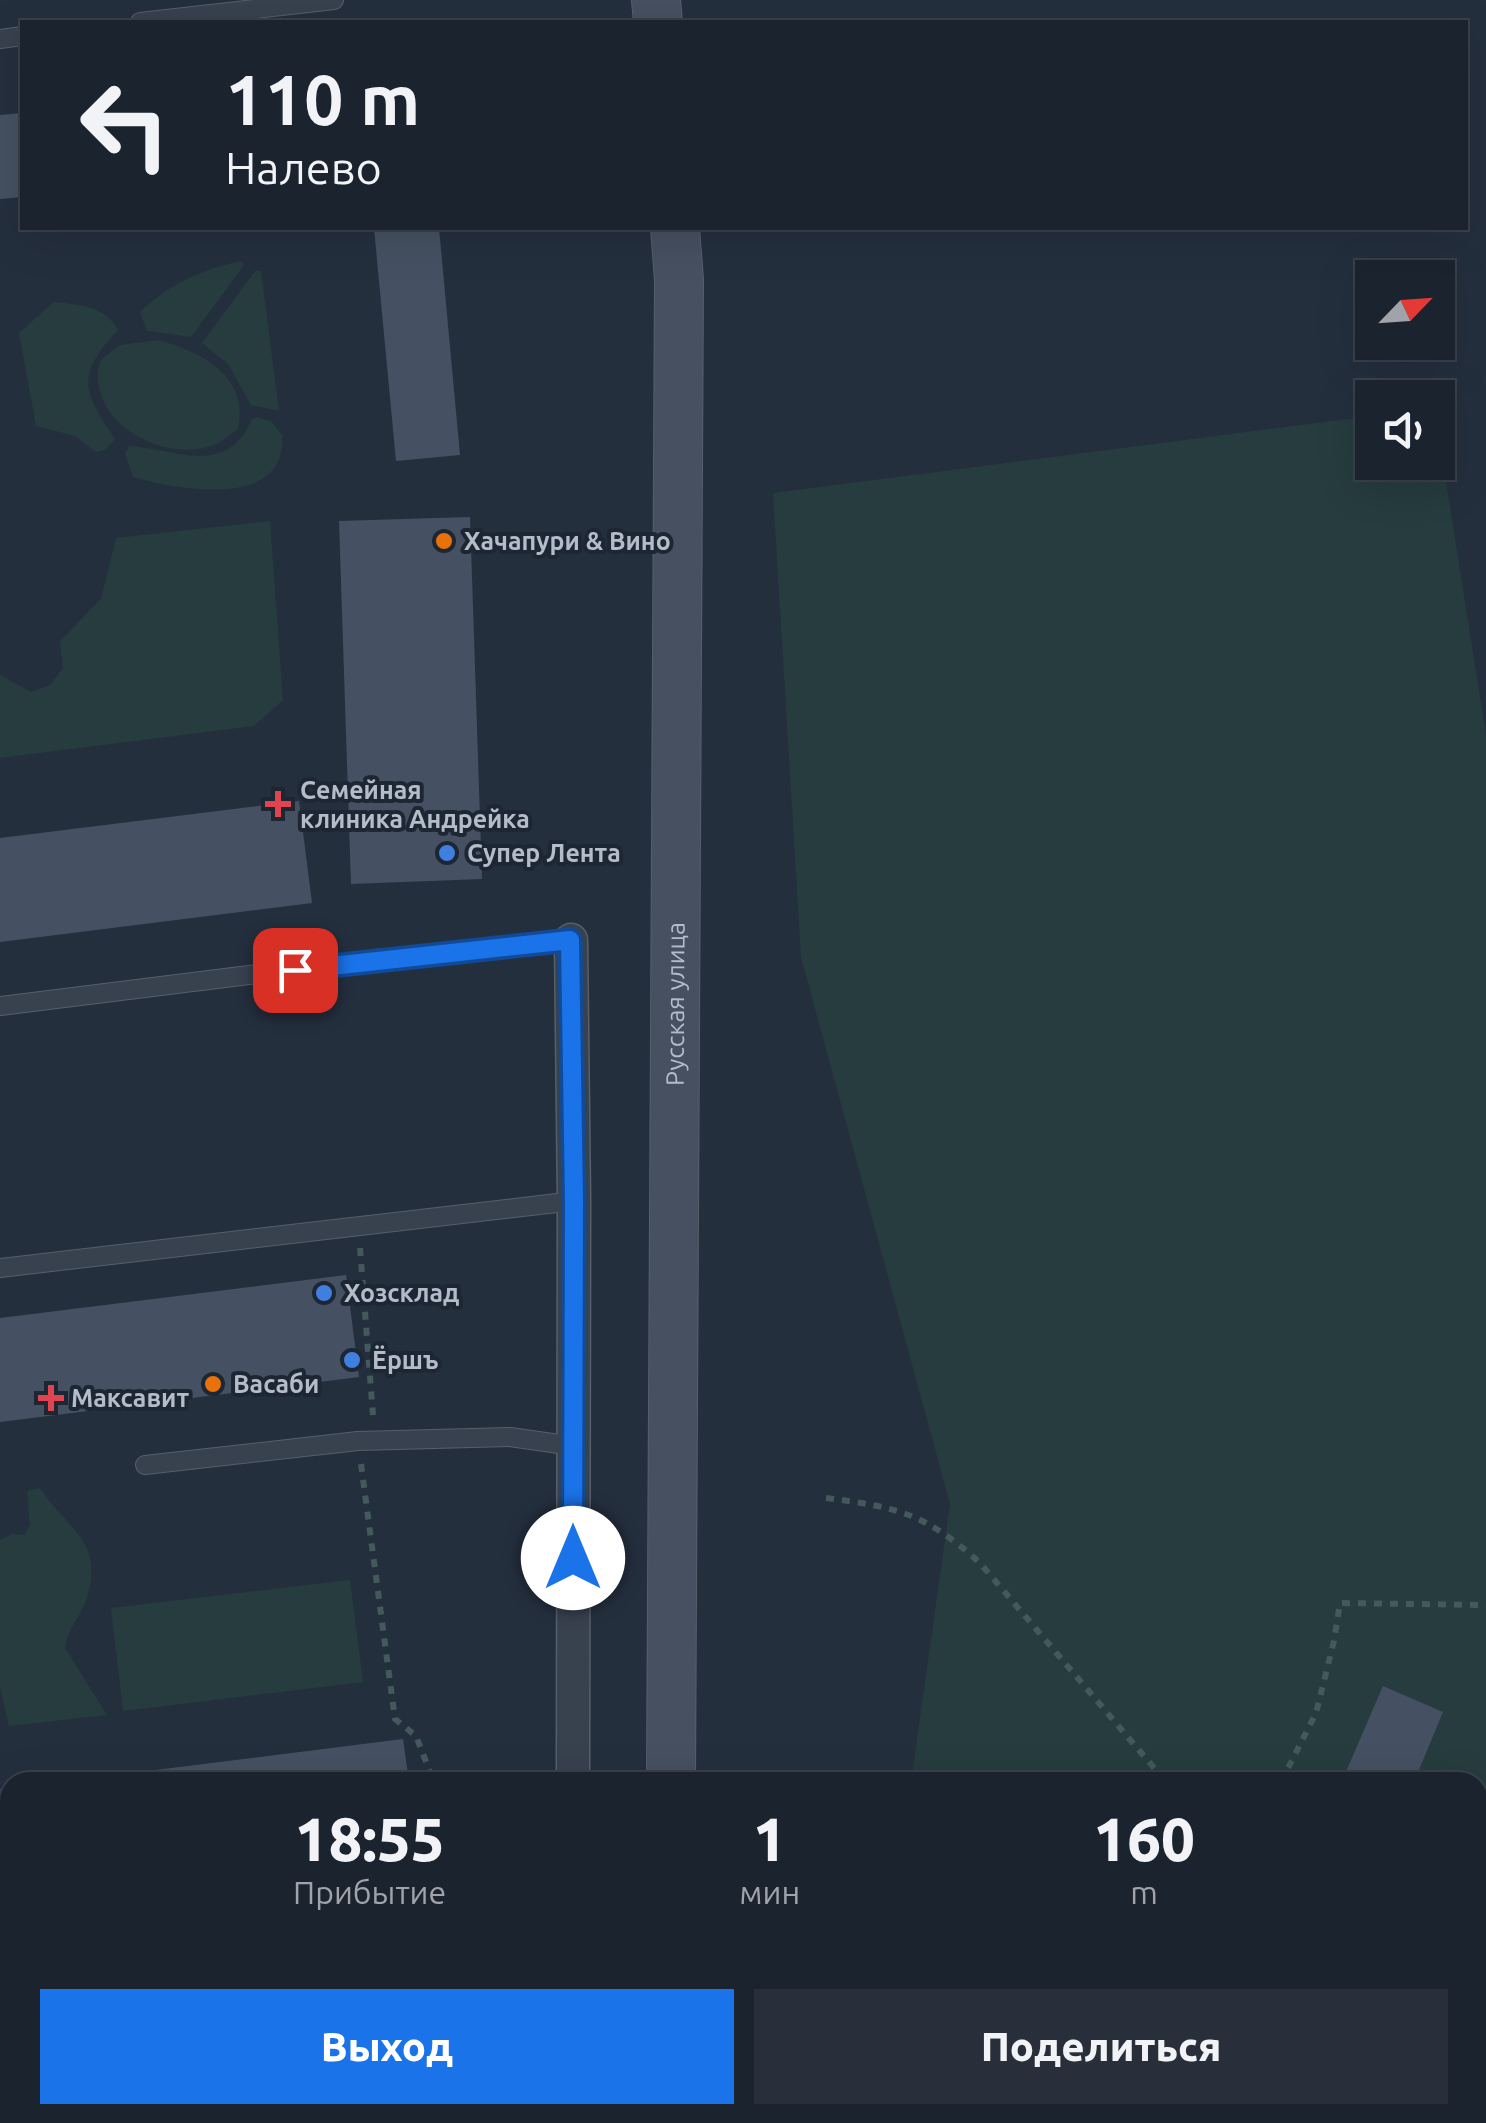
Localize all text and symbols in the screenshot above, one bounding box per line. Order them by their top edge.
icon: left [60,60,190,190]
text: 110 m [225,60,420,138]
text: Налево [225,142,382,193]
north arrow [1355,260,1455,360]
map controls [1355,260,1455,480]
button: sound [1355,380,1455,480]
place label: Хачапури & Вино [464,527,671,555]
marker: Хачапури & Вино [433,530,455,552]
place label: Семейная клиника Андрейка [300,776,530,833]
marker: Семейная клиника Андрейка [265,791,291,817]
place label: Супер Лента [467,839,621,867]
marker: Супер Лента [436,842,458,864]
street label: Русская улица [661,922,690,1086]
pin [253,928,338,1013]
icon: arrive [268,943,323,998]
place label: Хозсклад [344,1279,459,1307]
marker: Хозсклад [313,1282,335,1304]
place label: Ёршъ [372,1345,439,1374]
marker: Ёршъ [341,1349,363,1371]
place label: Васаби [233,1370,319,1398]
marker: Васаби [202,1373,224,1395]
place label: Максавит [71,1384,189,1412]
marker: Максавит [40,1387,62,1409]
position arrow [521,1506,625,1610]
text: 18:55 [295,1805,445,1872]
text: 1 [753,1805,787,1872]
text: 160 [1093,1805,1195,1872]
text: Прибытие [293,1874,446,1910]
text: мин [739,1874,800,1910]
text: m [1130,1874,1158,1910]
button: Выход [40,1989,734,2104]
button: Поделиться [754,1989,1448,2104]

